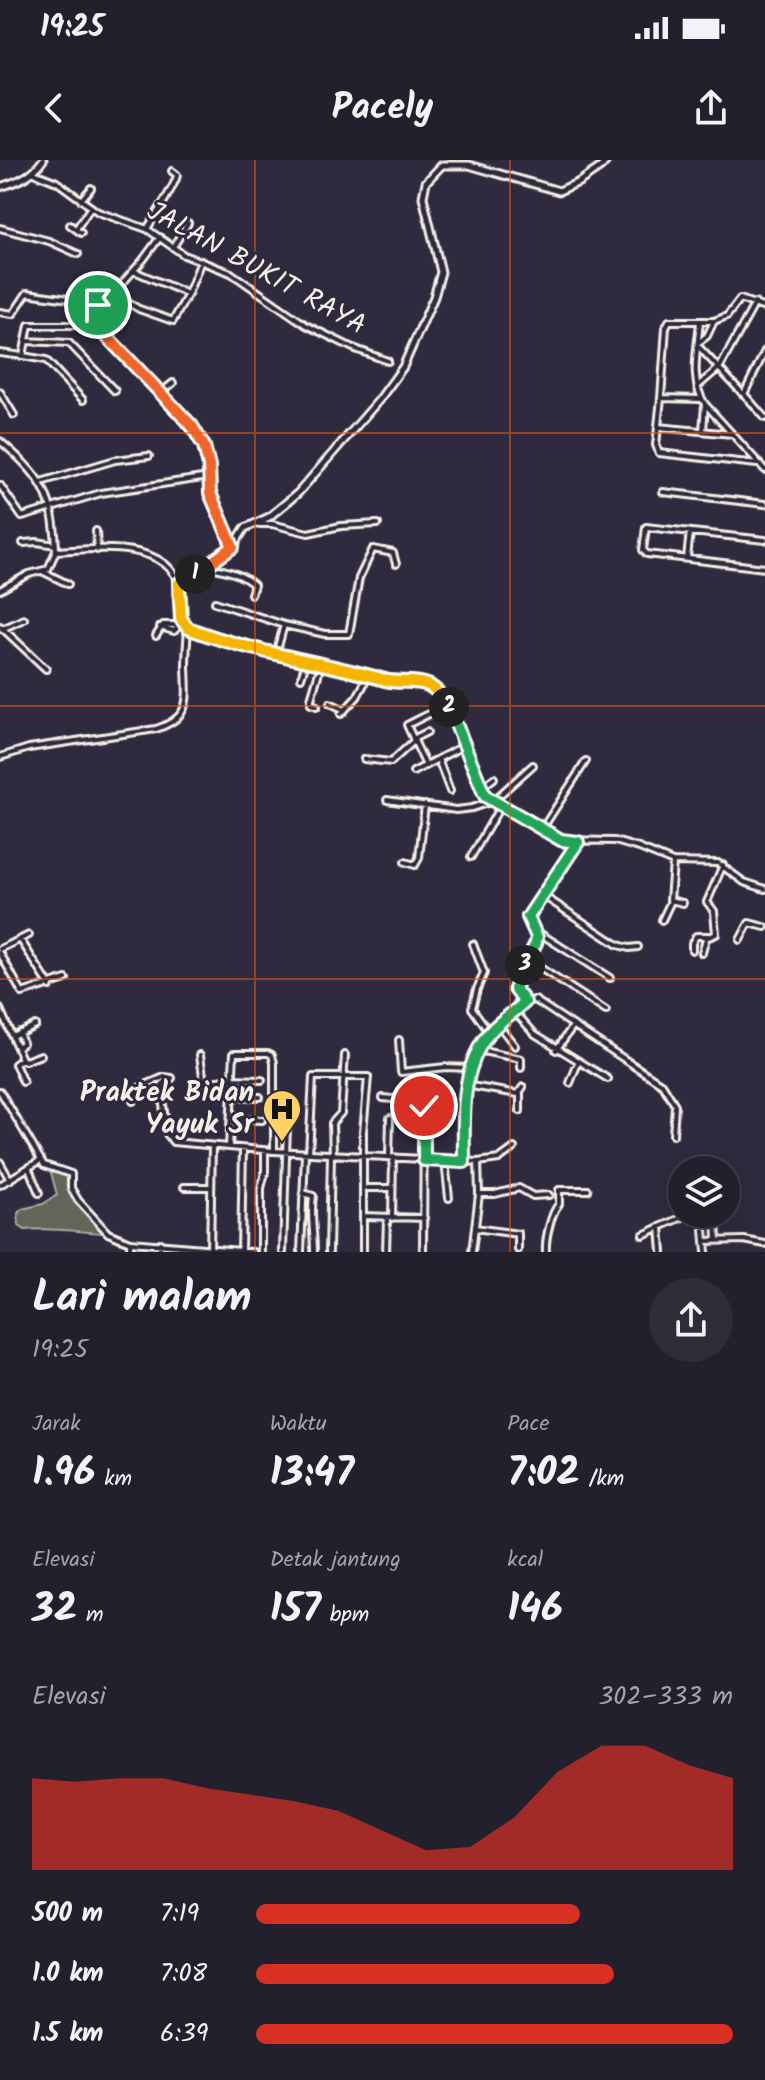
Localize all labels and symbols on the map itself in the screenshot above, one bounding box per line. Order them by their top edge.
street label: JALAN BUKIT RAYA [138,190,374,348]
pin [64,271,132,339]
pin: 1 [175,554,215,594]
pin: 2 [429,687,469,727]
pin: 3 [505,945,545,985]
place label: Praktek Bidan Yayuk Sr [80,1071,256,1148]
pin [390,1072,458,1140]
hospital icon: Praktek Bidan Yayuk Sr [261,1088,303,1143]

